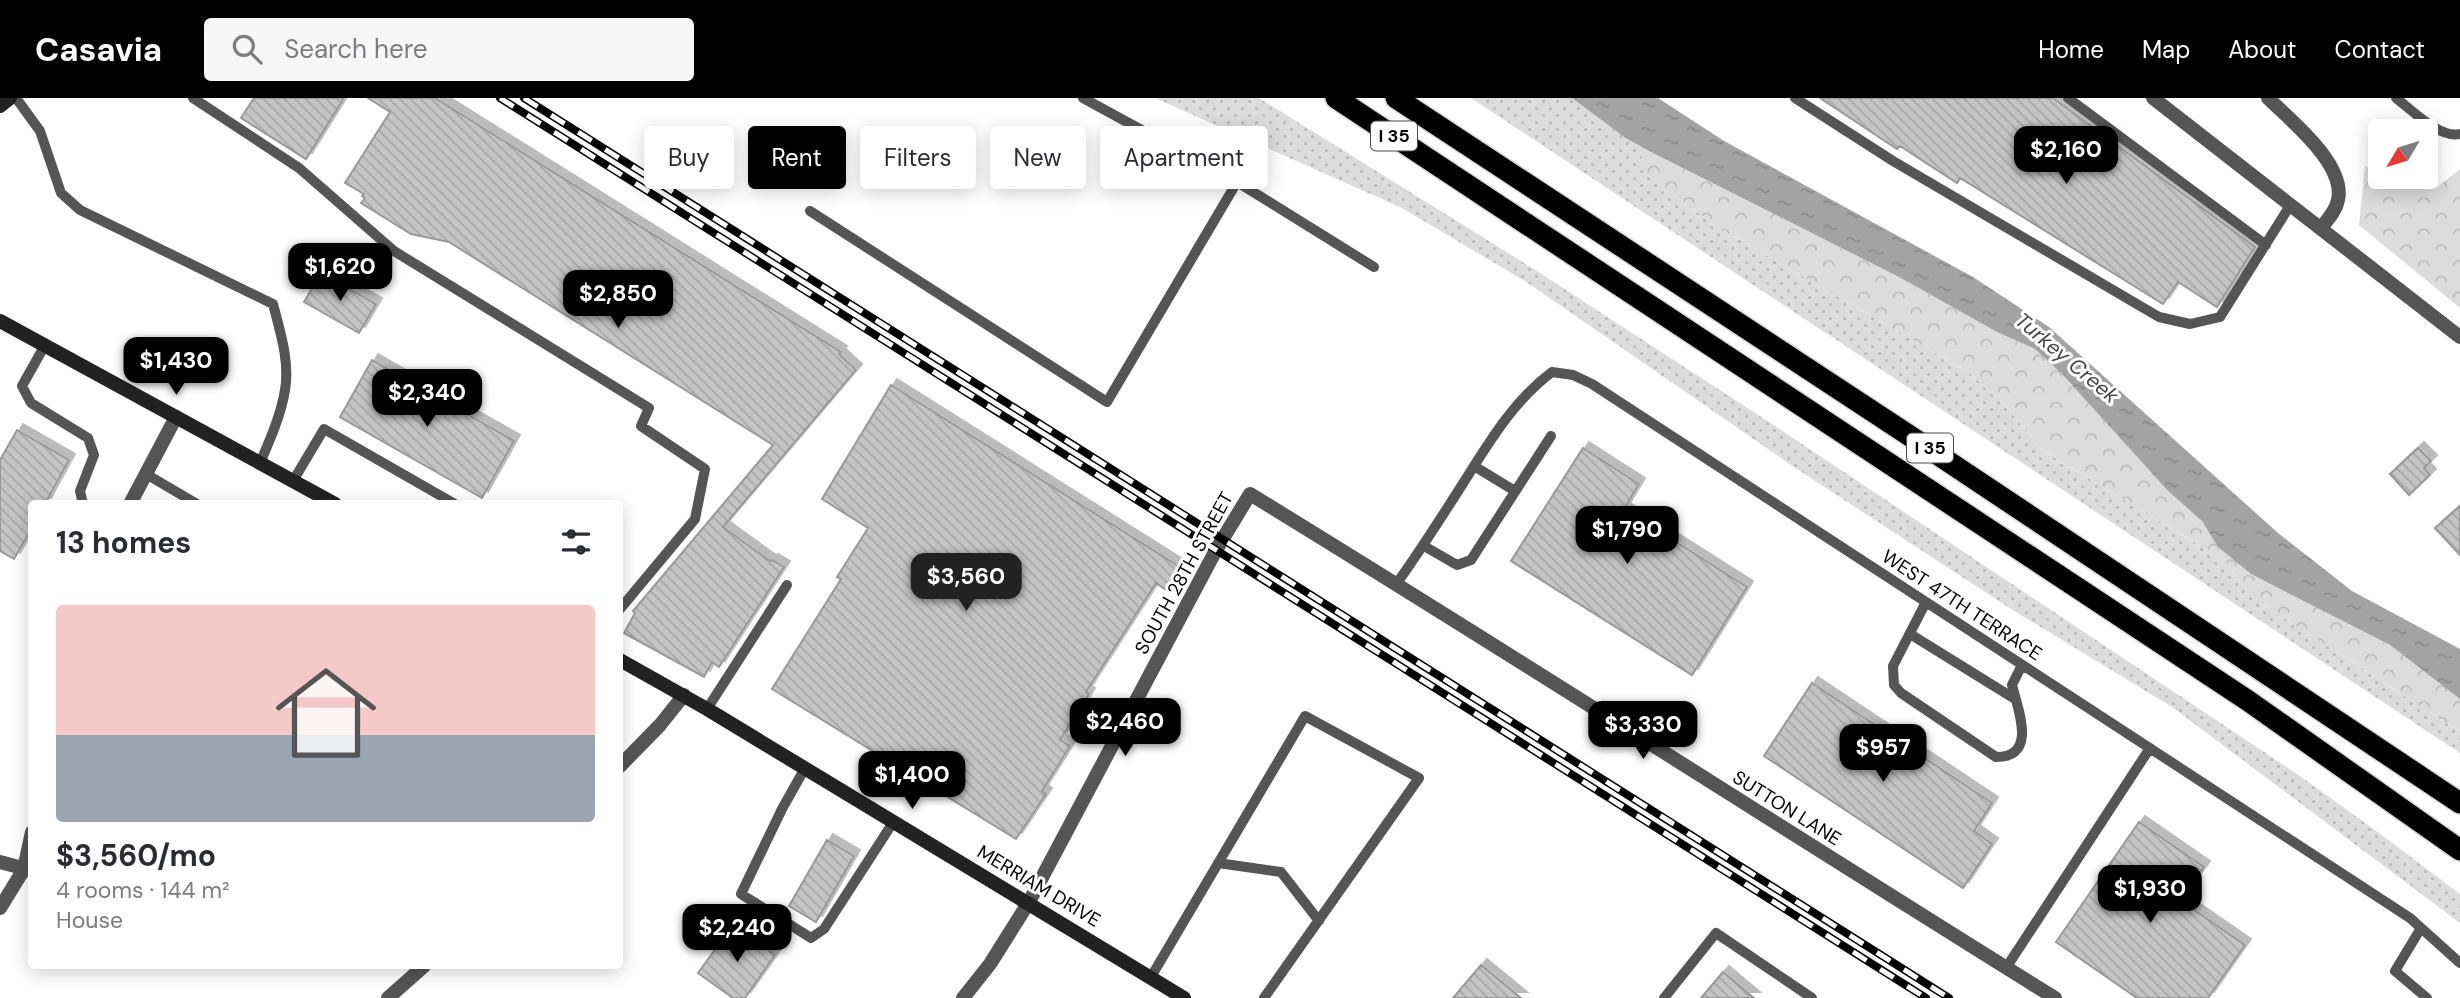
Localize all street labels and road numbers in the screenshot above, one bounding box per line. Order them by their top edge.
road number: I 35 [1371,122,1417,150]
road number: I 35 [1907,434,1953,462]
street label: SOUTH 28TH STREET [1129,487,1239,659]
street label: WEST 47TH TERRACE [1877,544,2047,666]
street label: SUTTON LANE [1728,765,1846,851]
street label: MERRIAM DRIVE [973,839,1105,933]

